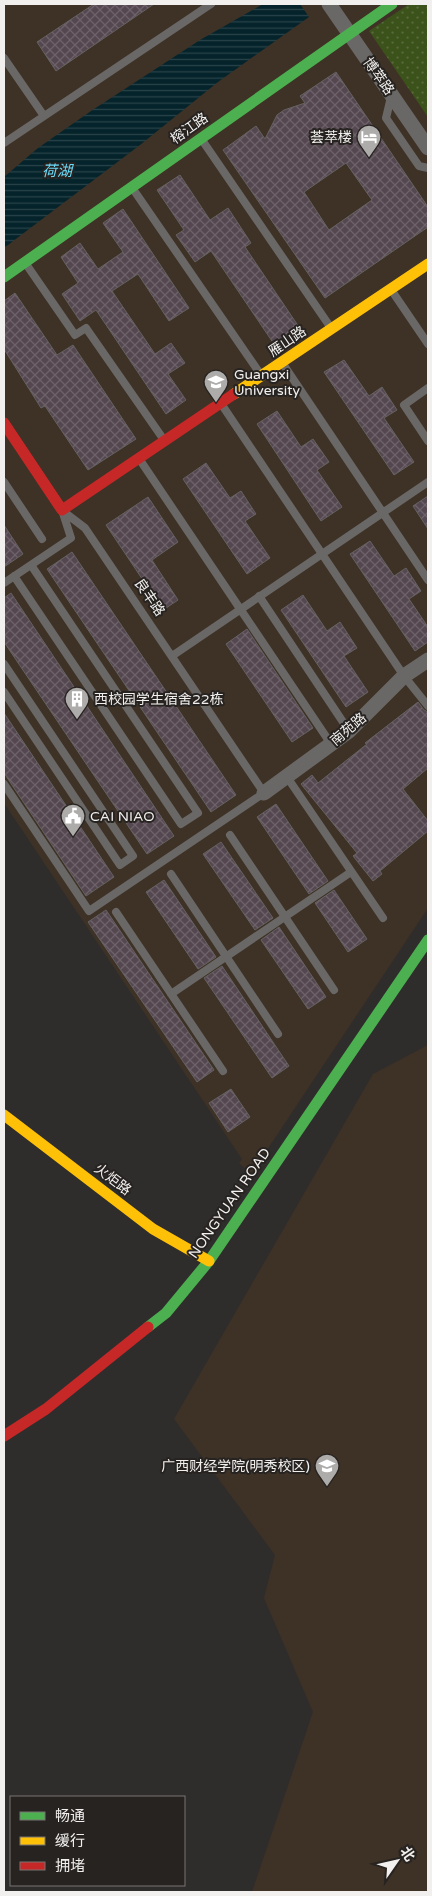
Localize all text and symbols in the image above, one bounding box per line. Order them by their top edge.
street label: 博萃路 [360,54,398,98]
street label: 榕江路 [167,109,211,147]
hotel icon: 荟萃楼 [356,124,382,158]
place label: 荟萃楼 [310,129,352,146]
water label: 荷湖 [42,162,74,180]
street label: 雁山路 [265,323,309,360]
place label: Guangxi University [234,366,300,399]
school or university icon: Guangxi University [203,369,229,403]
street label: 良丰路 [131,575,168,619]
building icon: 西校园学生宿舍22栋 [64,686,90,720]
place label: 西校园学生宿舍22栋 [94,691,224,708]
street label: 南苑路 [327,709,370,749]
public building icon: CAI NIAO [60,803,86,837]
place label: CAI NIAO [90,808,155,825]
street label: NONGYUAN ROAD [185,1145,274,1262]
street label: 火炬路 [91,1160,135,1199]
school or university icon: 广西财经学院(明秀校区) [314,1453,340,1487]
place label: 广西财经学院(明秀校区) [161,1458,310,1475]
legend [10,1796,185,1886]
text: 畅通 [55,1807,85,1825]
text: 缓行 [55,1832,85,1850]
north arrow [372,1836,422,1886]
text: 北 [396,1843,418,1865]
text: 拥堵 [55,1857,85,1875]

